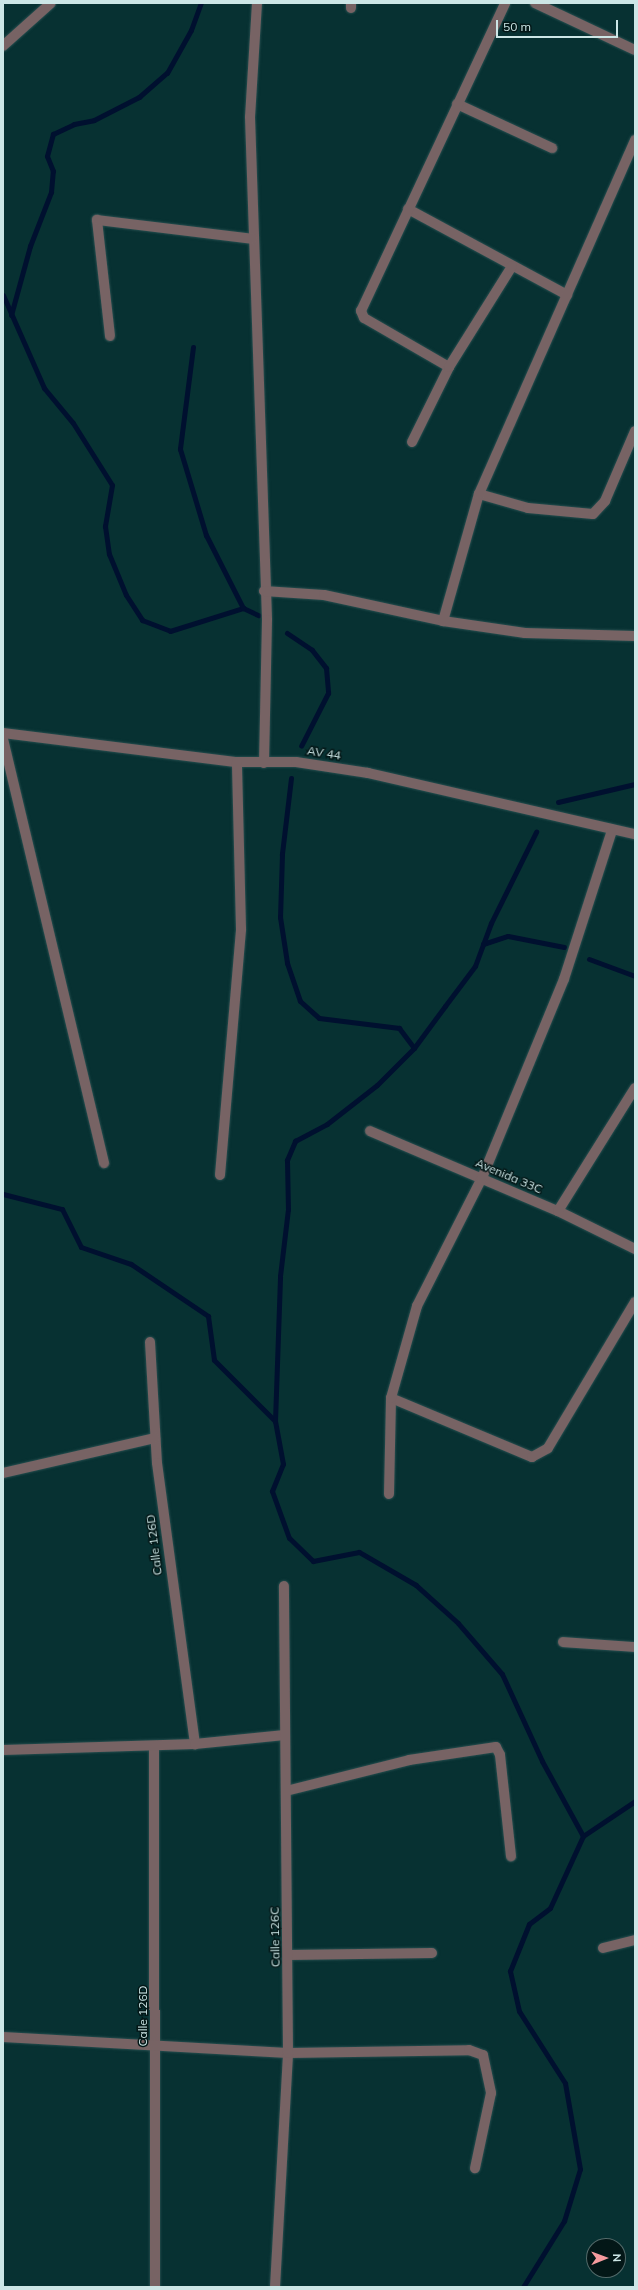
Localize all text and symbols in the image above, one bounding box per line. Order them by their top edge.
scale bar [498,12,620,38]
text: 50 m [503,19,531,34]
street label: AV 44 [306,743,342,763]
street label: Avenida 33C [473,1155,545,1197]
street label: Calle 126D [143,1514,165,1576]
street label: Calle 126C [267,1907,283,1967]
street label: Calle 126D [136,1985,150,2047]
north arrow [586,2238,626,2278]
text: N [610,2254,624,2262]

